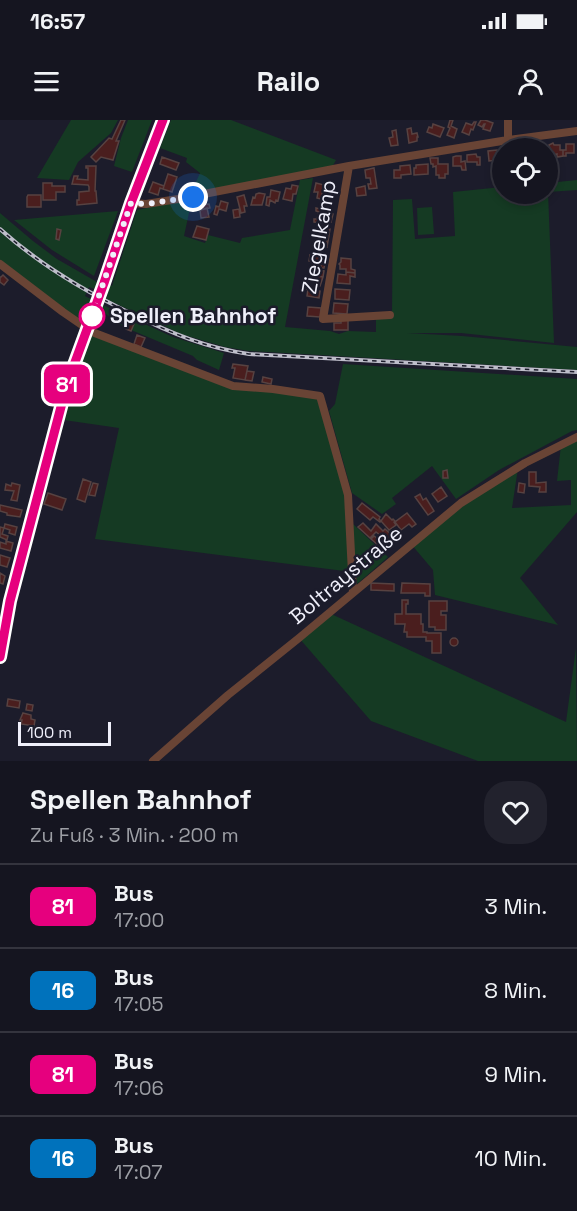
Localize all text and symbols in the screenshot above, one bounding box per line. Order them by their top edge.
text: 16:57 [30,7,85,35]
text: Railo [257,64,320,99]
icon: menu [30,65,63,98]
icon: person [514,65,547,98]
map controls [492,138,558,204]
button: locate [492,138,558,204]
street label: Ziegelkamp [295,178,342,296]
your location [178,182,208,212]
place label: Spellen Bahnhof [110,302,276,329]
marker: Spellen Bahnhof [79,303,105,329]
line badge: 81 [40,364,94,404]
text: 81 [56,371,78,398]
street label: Boltraystraße [284,519,408,630]
scale bar [18,719,111,746]
text: 100 m [27,722,72,743]
text: Spellen Bahnhof [30,781,252,817]
button: heart [484,781,547,844]
text: Zu Fuß · 3 Min. · 200 m [30,822,239,848]
text: Bus [114,879,154,907]
text: 3 Min. [485,892,547,920]
text: 81 [52,893,74,920]
text: 17:00 [114,907,164,933]
text: Bus [114,963,154,991]
text: 8 Min. [484,976,547,1004]
text: 16 [52,977,74,1004]
text: 17:05 [114,991,164,1017]
text: Bus [114,1047,154,1075]
text: 9 Min. [484,1060,547,1088]
text: 81 [52,1061,74,1088]
text: 17:06 [114,1075,164,1101]
text: Bus [114,1131,154,1159]
text: 10 Min. [475,1144,547,1172]
text: 16 [52,1145,74,1172]
text: 17:07 [114,1159,162,1185]

